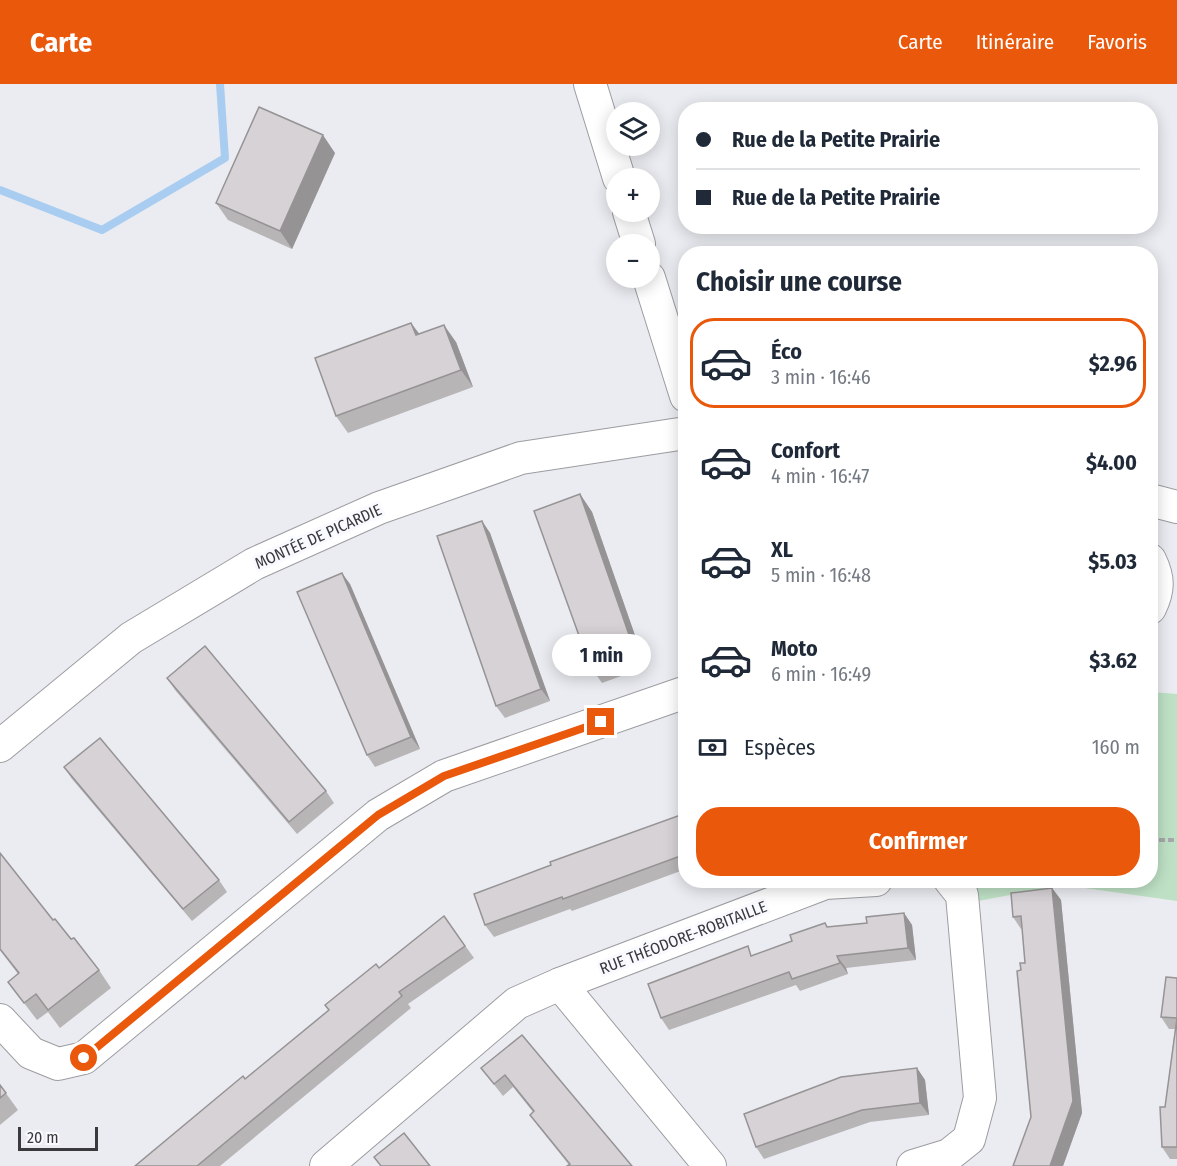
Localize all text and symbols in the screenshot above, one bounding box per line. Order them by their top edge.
text: Carte [30,26,92,59]
text: Carte [898,29,943,55]
text: Itinéraire [976,29,1054,55]
text: Favoris [1087,29,1147,55]
map controls [606,102,660,288]
button: layers [606,102,660,156]
text: Rue de la Petite Prairie [732,126,940,153]
button: + [606,168,660,222]
text: Rue de la Petite Prairie [732,184,940,211]
button: − [606,234,660,288]
text: Choisir une course [696,266,902,298]
icon: car [699,336,753,390]
text: Éco [771,338,802,365]
text: $2.96 [1089,350,1137,377]
text: 3 min · 16:46 [771,365,871,389]
icon: car [699,435,753,489]
text: Confort [771,437,840,464]
text: $4.00 [1086,449,1137,476]
text: 4 min · 16:47 [771,464,869,488]
street label: MONTÉE DE PICARDIE [252,500,384,573]
icon: car [699,534,753,588]
text: XL [771,536,793,563]
text: $5.03 [1088,548,1137,575]
text: 5 min · 16:48 [771,563,871,587]
icon: car [699,633,753,687]
callout: 1 min [552,635,650,677]
text: Moto [771,635,818,662]
text: 1 min [580,643,623,667]
text: $3.62 [1089,647,1137,674]
text: 6 min · 16:49 [771,662,871,686]
route end [587,708,614,735]
icon: cash [696,731,729,764]
text: Espèces [744,734,815,761]
text: 160 m [1092,735,1140,759]
button: Confirmer [696,807,1140,876]
street label: RUE THÉODORE-ROBITAILLE [597,897,769,978]
route start [70,1044,97,1071]
scale bar [18,1124,98,1152]
text: 20 m [27,1128,58,1147]

